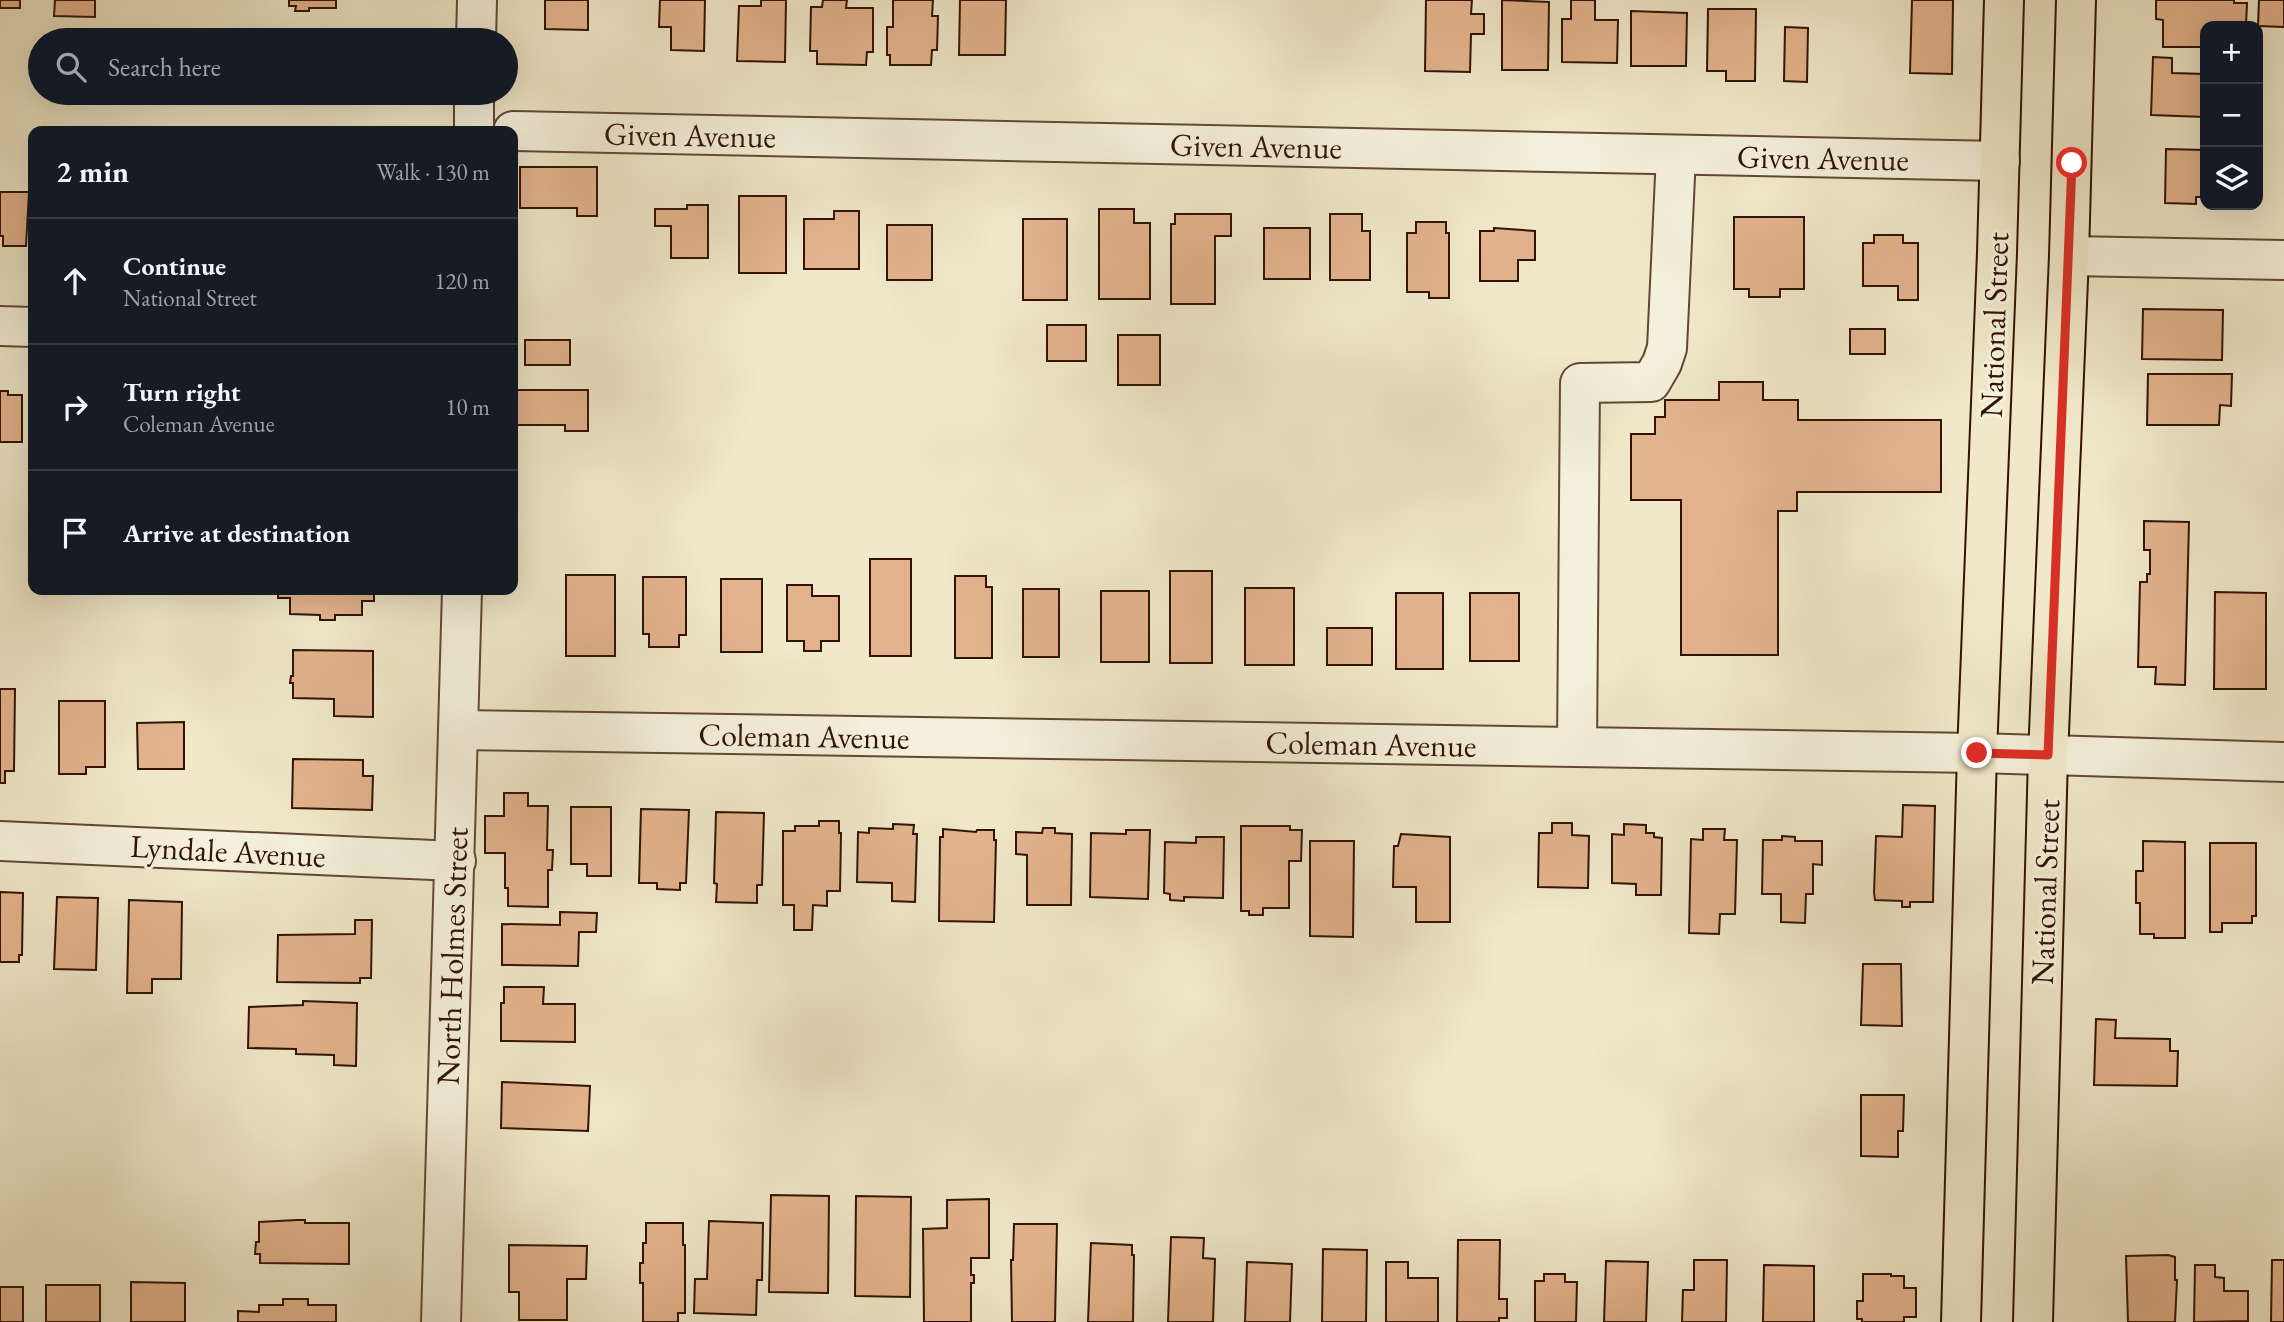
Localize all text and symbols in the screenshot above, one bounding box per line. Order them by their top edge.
map controls [2200,21,2263,210]
button: + [2200,21,2263,84]
search box [28,28,518,105]
icon: search [52,48,90,86]
text: Search here [108,50,221,84]
button: − [2200,84,2263,147]
street label: Given Avenue [604,113,776,157]
street label: Given Avenue [1170,124,1342,168]
street label: Given Avenue [1737,136,1909,180]
route start [2056,147,2087,178]
button: layers [2200,147,2263,210]
text: 2 min [56,152,129,191]
text: Walk · 130 m [376,157,490,187]
street label: National Street [1970,231,2018,419]
text: Continue [123,249,226,283]
icon: ahead [56,262,94,300]
text: 120 m [434,266,490,296]
text: National Street [123,283,257,313]
text: Turn right [123,375,241,409]
icon: right [56,388,94,426]
text: 10 m [445,392,490,422]
text: Coleman Avenue [123,409,275,439]
icon: arrive [56,514,94,552]
text: Arrive at destination [123,516,350,550]
street label: Coleman Avenue [698,713,910,759]
street label: Coleman Avenue [1265,721,1477,767]
route end [1961,737,1992,768]
street label: National Street [2021,798,2069,986]
street label: Lyndale Avenue [129,825,327,877]
street label: North Holmes Street [427,826,477,1086]

